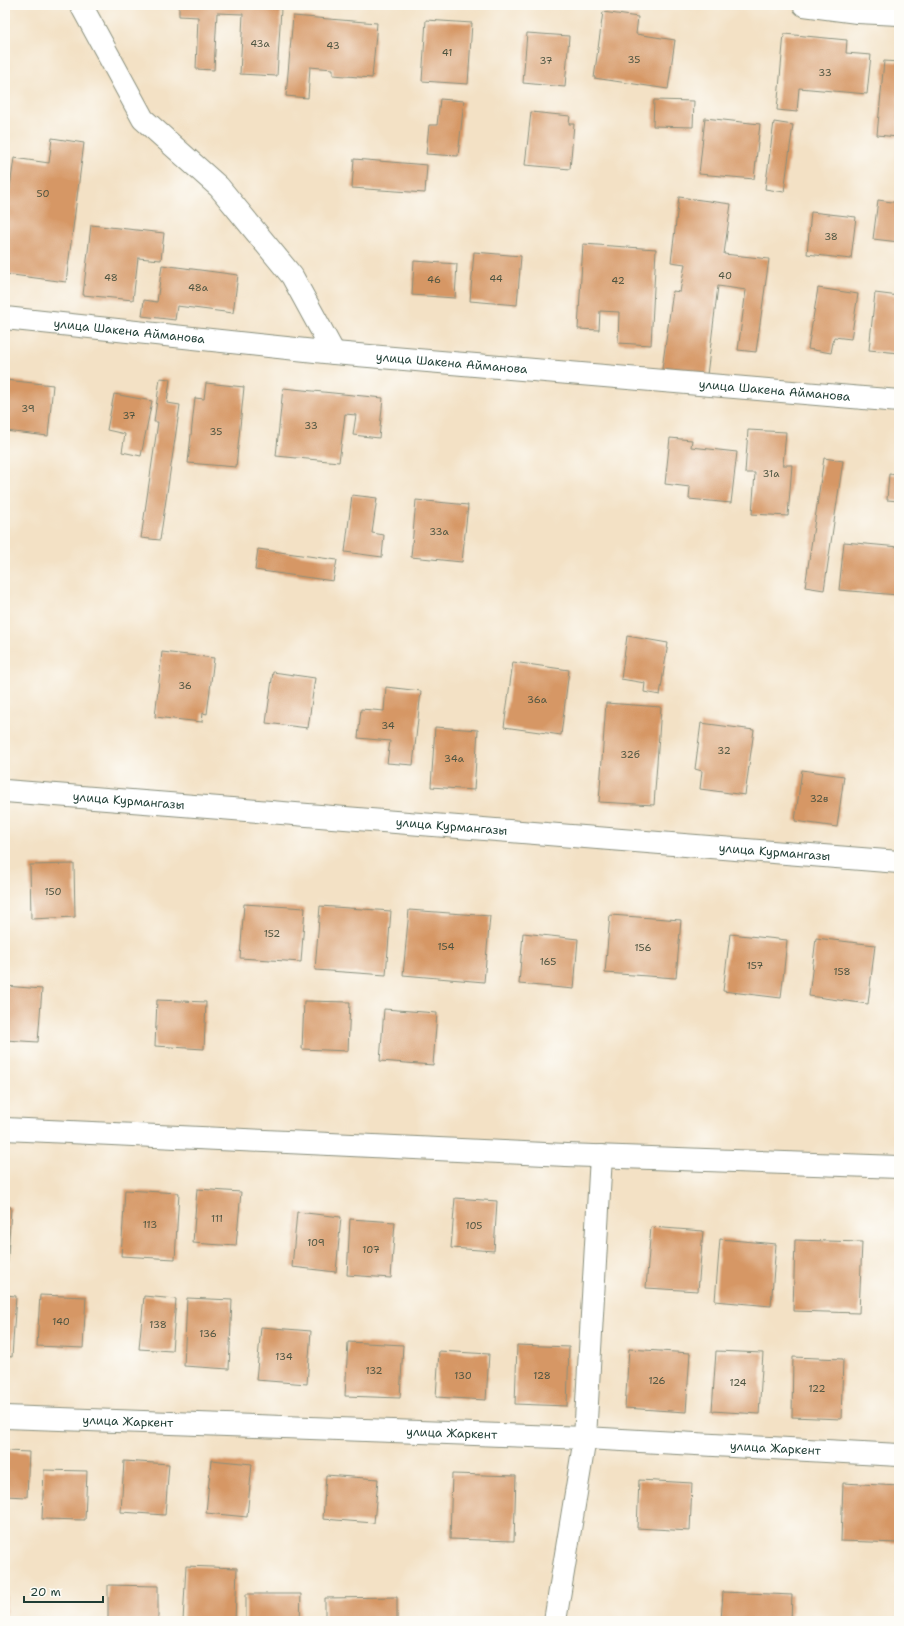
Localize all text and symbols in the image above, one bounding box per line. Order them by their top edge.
house number: 43а [250,37,271,50]
house number: 43 [326,39,340,52]
house number: 41 [442,46,452,59]
house number: 35 [628,53,640,66]
house number: 37 [539,54,553,67]
house number: 33 [818,66,832,79]
house number: 50 [36,187,50,200]
house number: 38 [824,230,838,243]
house number: 40 [718,269,732,282]
house number: 48 [104,271,118,284]
house number: 44 [489,272,503,285]
house number: 46 [427,273,441,286]
house number: 42 [611,274,625,287]
house number: 48а [188,281,209,294]
street label: улица Шакена Айманова [53,315,206,347]
street label: улица Шакена Айманова [375,349,529,377]
street label: улица Шакена Айманова [698,376,852,405]
house number: 39 [21,402,35,415]
house number: 37 [122,409,136,422]
house number: 33 [304,419,318,432]
house number: 35 [210,425,222,438]
house number: 31а [763,467,780,480]
house number: 33а [429,525,450,538]
house number: 36 [178,679,192,692]
house number: 36а [527,693,548,706]
house number: 34 [381,719,395,732]
house number: 32 [717,744,731,757]
house number: 32б [620,748,640,761]
house number: 34а [444,752,465,765]
street label: улица Курмангазы [72,788,185,813]
house number: 32в [810,792,828,805]
street label: улица Курмангазы [395,814,508,839]
street label: улица Курмангазы [718,840,831,865]
house number: 150 [44,885,62,898]
house number: 152 [264,927,280,940]
house number: 154 [438,940,454,953]
house number: 156 [635,941,651,954]
house number: 165 [540,955,556,968]
house number: 157 [747,959,763,972]
house number: 158 [834,965,850,978]
house number: 111 [211,1212,223,1225]
house number: 113 [143,1218,157,1231]
house number: 105 [466,1219,482,1232]
house number: 109 [307,1236,325,1249]
house number: 107 [362,1243,380,1256]
house number: 140 [52,1315,70,1328]
house number: 138 [149,1318,167,1331]
house number: 136 [199,1327,217,1340]
house number: 134 [275,1350,293,1363]
house number: 132 [365,1364,383,1377]
house number: 130 [454,1369,472,1382]
house number: 128 [533,1369,551,1382]
house number: 126 [648,1374,666,1387]
house number: 124 [729,1376,747,1389]
house number: 122 [808,1382,826,1395]
street label: улица Жаркент [82,1412,175,1431]
street label: улица Жаркент [406,1424,498,1443]
street label: улица Жаркент [729,1438,822,1459]
scale bar [24,1578,103,1604]
text: 20 m [30,1584,61,1600]

